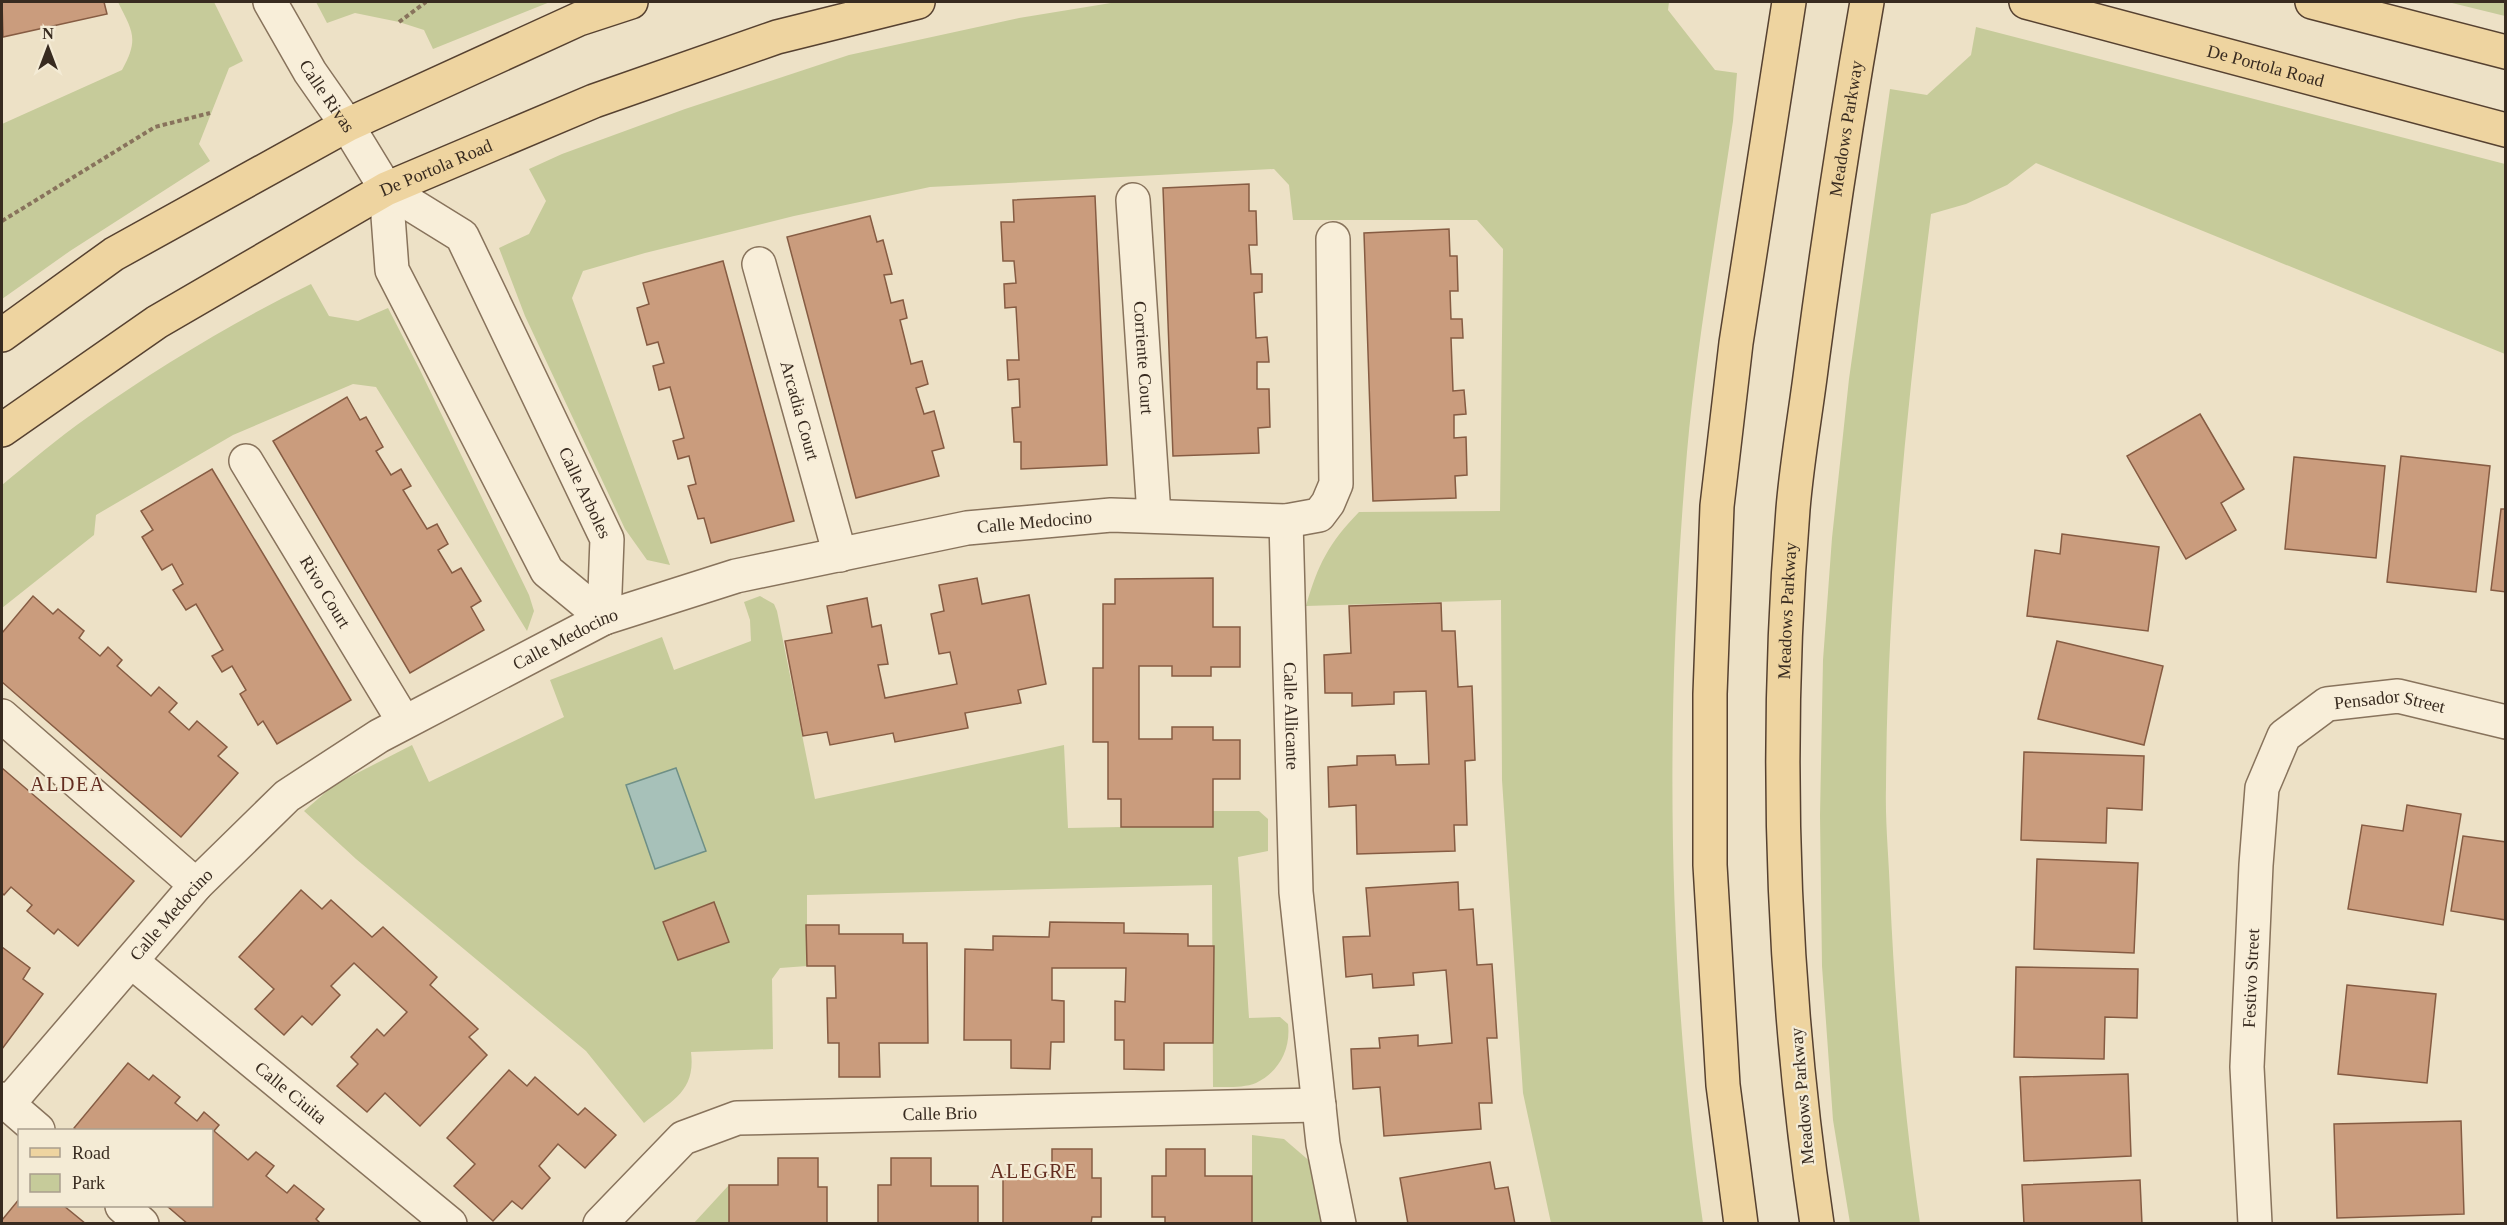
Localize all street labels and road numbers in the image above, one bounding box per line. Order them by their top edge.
street label: De Portola Road [2205,41,2326,91]
street label: Calle Rivas [295,56,359,136]
street label: Meadows Parkway [1825,59,1867,198]
street label: De Portola Road [377,135,495,200]
street label: Corriente Court [1130,300,1157,415]
street label: Arcadia Court [776,358,823,463]
street label: Calle Arboles [555,444,615,542]
street label: Calle Medocino [976,507,1093,537]
street label: Meadows Parkway [1774,541,1801,680]
street label: Rivo Court [296,552,355,632]
street label: Calle Medocino [509,604,620,674]
street label: Calle Allicante [1280,662,1303,770]
street label: Pensador Street [2333,686,2447,717]
street label: Calle Medocino [126,864,217,965]
street label: Festivo Street [2239,928,2263,1028]
street label: Meadows Parkway [1786,1027,1818,1165]
street label: Calle Ciuita [251,1057,330,1128]
street label: Calle Brio [902,1103,977,1124]

